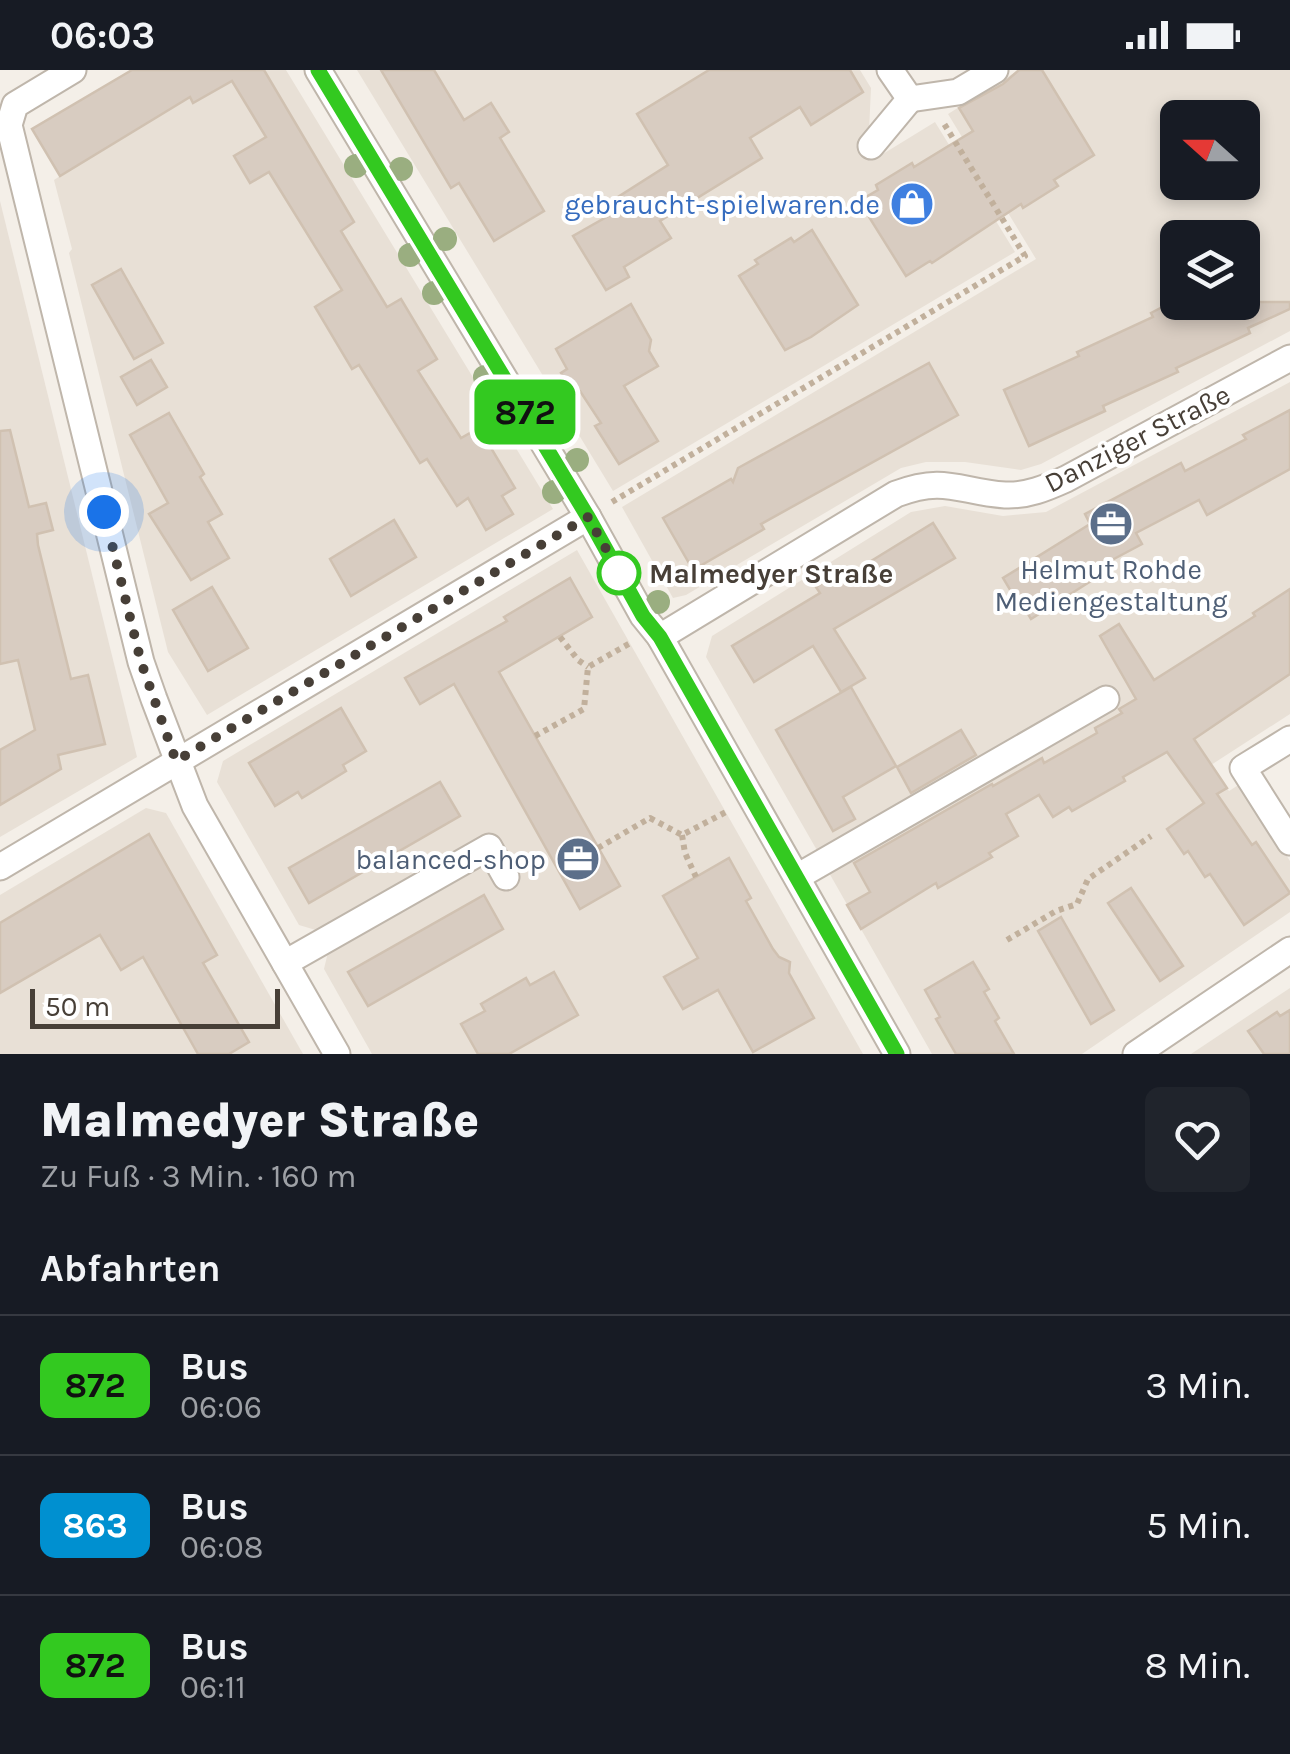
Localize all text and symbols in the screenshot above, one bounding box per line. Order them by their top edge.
text: 06:03 [50,13,155,58]
north arrow [1160,100,1260,200]
map controls [1160,100,1260,320]
shop icon: gebraucht-spielwaren.de [889,181,935,227]
place label: gebraucht-spielwaren.de [564,188,880,221]
button: layers [1160,220,1260,320]
street label: Danziger Straße [1039,377,1236,499]
line badge: 872 [468,380,582,444]
text: 872 [494,392,556,433]
your location [79,487,129,537]
office icon: Helmut Rohde Mediengestaltung [1088,501,1134,547]
marker: Malmedyer Straße [598,552,640,594]
place label: Helmut Rohde Mediengestaltung [994,553,1228,618]
place label: Malmedyer Straße [649,557,893,590]
office icon: balanced-shop [555,836,601,882]
place label: balanced-shop [355,843,546,876]
scale bar [30,984,280,1028]
text: 50 m [45,990,110,1023]
button: heart [1145,1087,1250,1192]
text: Malmedyer Straße [40,1092,479,1148]
text: Zu Fuß · 3 Min. · 160 m [40,1158,356,1195]
text: Abfahrten [40,1246,221,1291]
text: Bus [180,1344,249,1389]
text: 3 Min. [1145,1363,1250,1408]
text: 872 [64,1365,126,1406]
text: 06:06 [180,1389,262,1426]
text: Bus [180,1484,249,1529]
text: 5 Min. [1146,1503,1250,1548]
text: 863 [62,1505,128,1546]
text: 06:08 [180,1529,263,1566]
text: Bus [180,1624,249,1669]
text: 8 Min. [1144,1643,1250,1688]
text: 872 [64,1645,126,1686]
text: 06:11 [180,1669,246,1706]

